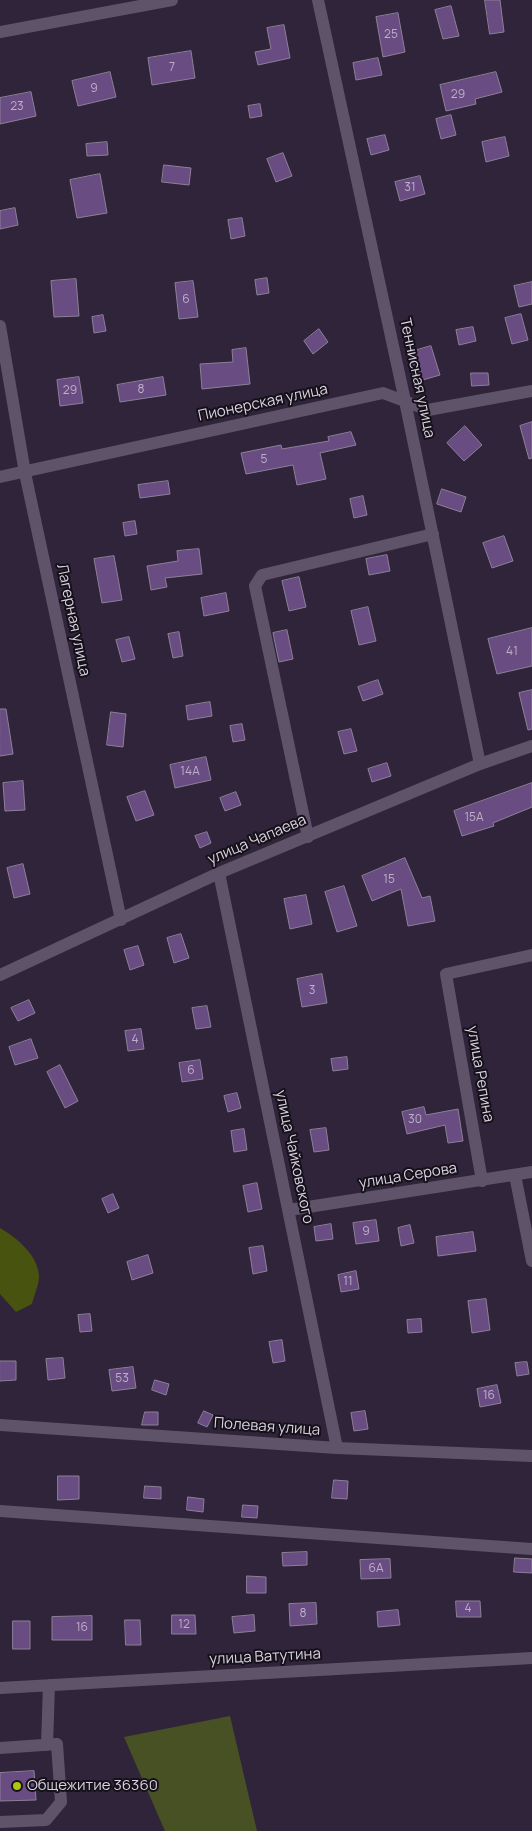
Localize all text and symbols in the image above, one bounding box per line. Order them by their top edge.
house number: 25 [384,28,398,42]
house number: 7 [169,61,175,75]
house number: 9 [90,82,98,96]
house number: 29 [451,88,465,102]
house number: 23 [10,100,24,114]
house number: 31 [404,181,416,195]
house number: 6 [182,293,190,307]
street label: Теннисная улица [396,316,438,440]
street label: Пионерская улица [197,380,329,426]
house number: 8 [138,383,144,397]
house number: 29 [63,384,77,398]
house number: 5 [261,453,267,467]
street label: Лагерная улица [52,562,94,678]
house number: 41 [506,645,518,659]
house number: 14А [180,765,200,779]
street label: улица Чапаева [205,811,309,869]
house number: 15А [464,811,484,825]
house number: 15 [383,873,395,887]
house number: 3 [309,984,315,998]
street label: улица Репина [463,1024,497,1124]
house number: 4 [131,1033,139,1047]
house number: 6 [187,1064,195,1078]
street label: улица Чайковского [271,1088,317,1226]
house number: 30 [408,1113,422,1127]
street label: улица Серова [358,1159,458,1193]
house number: 9 [362,1225,370,1239]
house number: 11 [343,1275,353,1289]
house number: 53 [115,1372,129,1386]
house number: 16 [483,1389,495,1403]
street label: Полевая улица [213,1414,321,1440]
house number: 6А [368,1562,384,1576]
house number: 4 [464,1602,472,1616]
house number: 8 [300,1607,306,1621]
house number: 12 [178,1618,190,1632]
house number: 16 [76,1621,88,1635]
street label: улица Ватутина [209,1645,321,1669]
place label: Общежитие 36360 [27,1777,158,1795]
marker: Общежитие 36360 [11,1780,23,1792]

